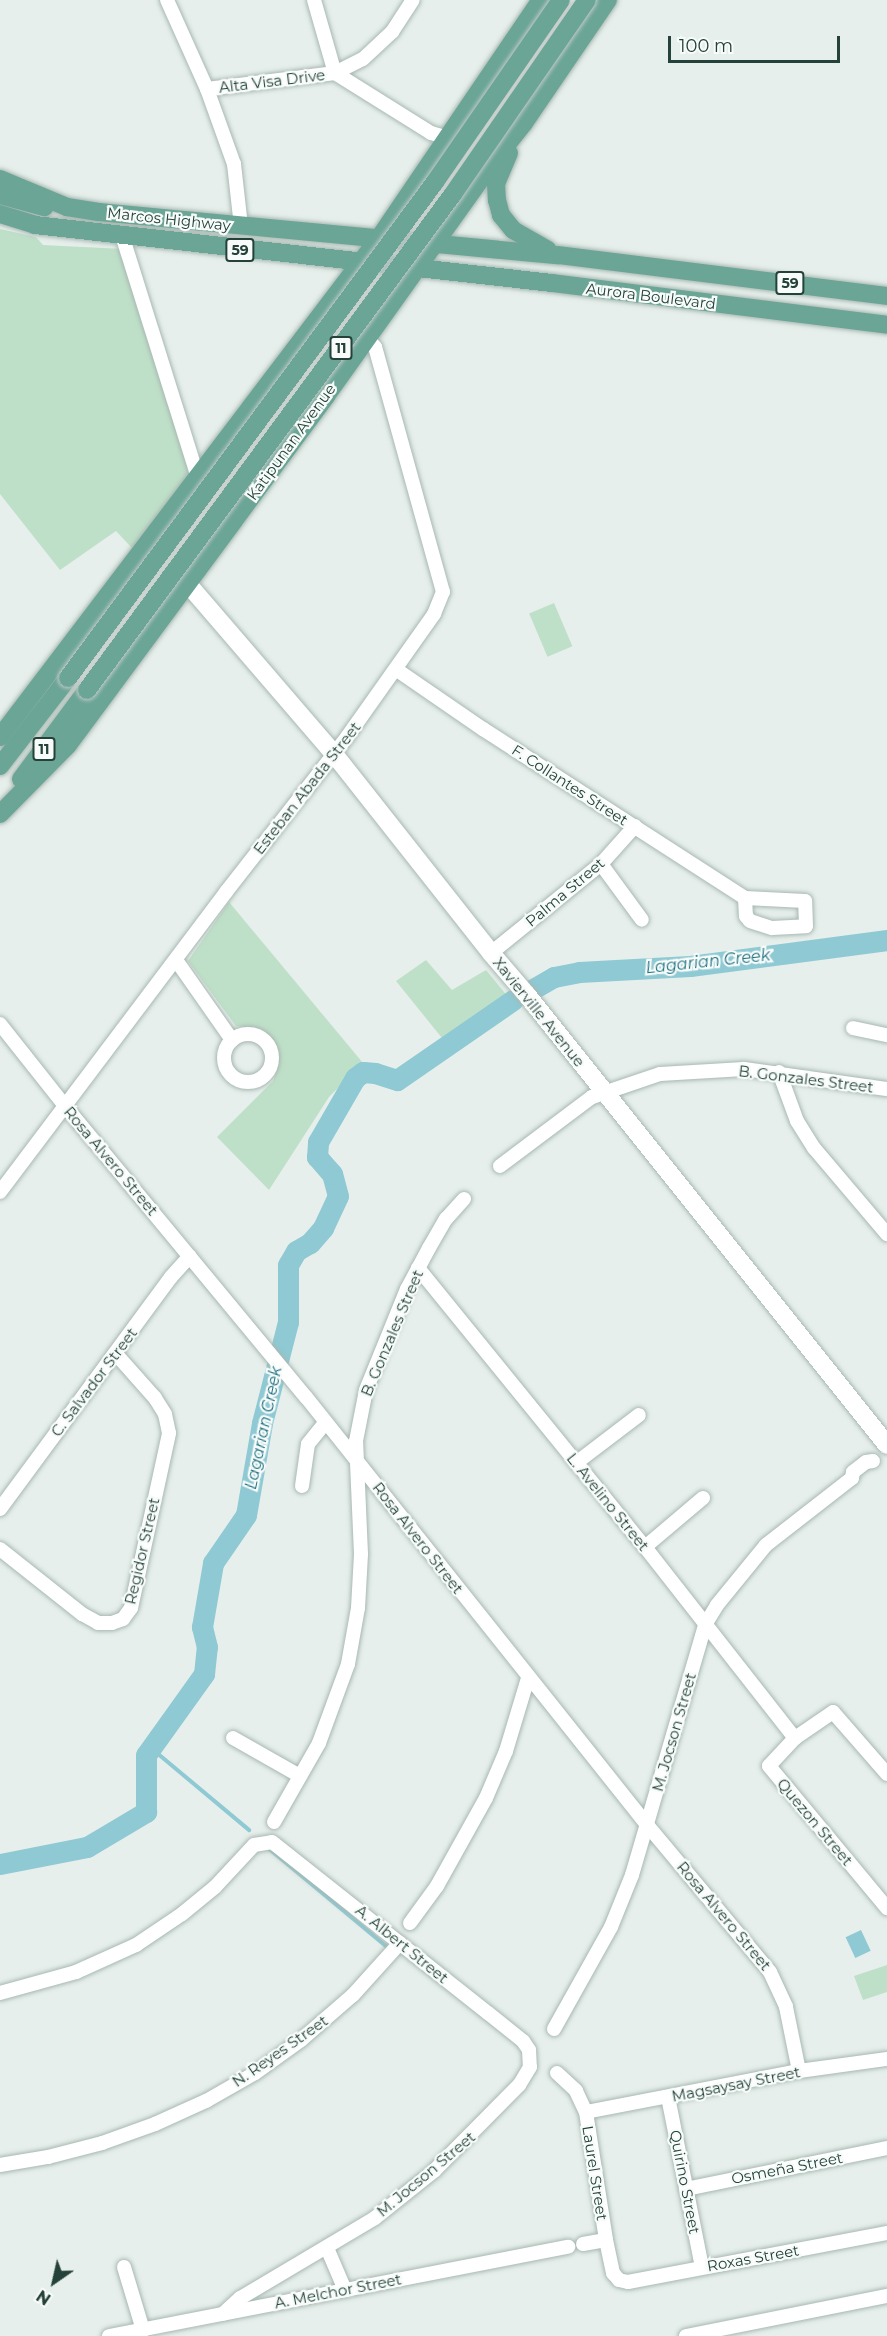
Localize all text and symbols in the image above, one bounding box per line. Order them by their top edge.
scale bar [671,24,844,62]
text: 100 m [679,35,733,57]
street label: Alta Visa Drive [218,66,326,96]
street label: Marcos Highway [106,204,232,234]
road number: 59 [225,239,255,261]
road number: 59 [775,272,805,294]
street label: Aurora Boulevard [585,279,717,313]
road number: 11 [329,337,353,359]
street label: Katipunan Avenue [243,380,339,504]
street label: Esteban Abada Street [250,718,364,858]
road number: 11 [32,738,56,760]
street label: F. Collantes Street [509,741,631,829]
street label: Palma Street [522,854,608,930]
water label: Lagarian Creek [645,946,771,978]
street label: Xavierville Avenue [489,954,589,1070]
street label: B. Gonzales Street [738,1062,874,1096]
street label: Rosa Alvero Street [60,1103,162,1219]
street label: B. Gonzales Street [357,1267,427,1399]
street label: C. Salvador Street [47,1324,141,1440]
water label: Lagarian Creek [242,1365,286,1491]
street label: L. Avelino Street [563,1449,653,1555]
street label: Rosa Alvero Street [369,1479,467,1597]
street label: Regidor Street [121,1496,163,1606]
street label: M. Jocson Street [648,1670,700,1794]
street label: Quezon Street [773,1775,857,1869]
street label: Rosa Alvero Street [673,1858,775,1974]
street label: A. Albert Street [352,1901,452,1987]
street label: N. Reyes Street [229,2011,331,2091]
street label: Magsaysay Street [670,2063,802,2105]
street label: Laurel Street [579,2124,611,2222]
street label: M. Jocson Street [373,2128,479,2220]
street label: Quirino Street [666,2129,704,2235]
street label: Osmeña Street [730,2148,844,2188]
street label: Roxas Street [705,2241,801,2275]
north arrow [24,2252,84,2312]
street label: A. Melchor Street [273,2270,403,2312]
text: N [33,2286,54,2309]

